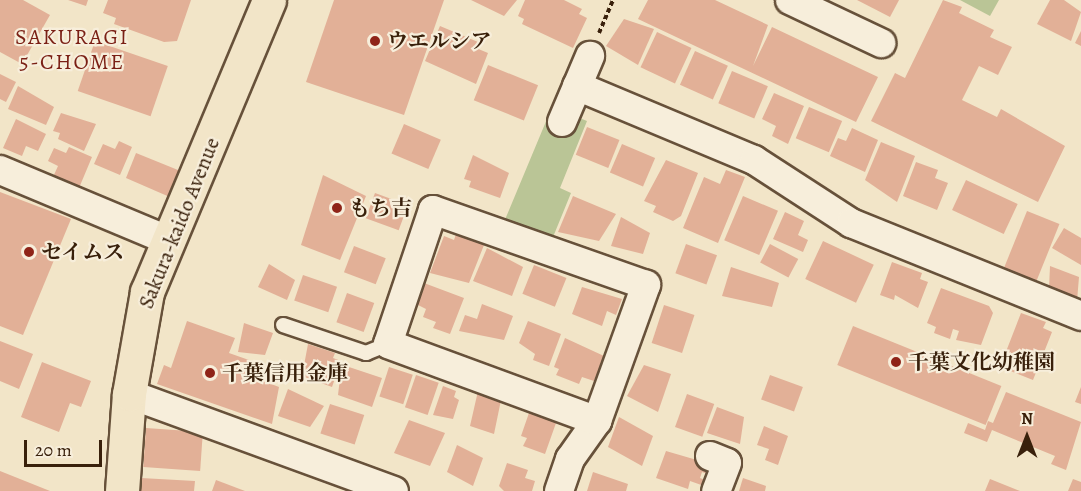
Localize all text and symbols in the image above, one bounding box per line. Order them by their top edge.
district label: SAKURAGI 5-CHOME [15,24,129,76]
place label: ウエルシア [387,28,492,54]
marker: ウエルシア [368,34,382,48]
street label: Sakura-kaido Avenue [133,134,225,312]
place label: もち吉 [349,195,412,221]
marker: もち吉 [330,201,344,215]
place label: セイムス [41,239,125,265]
marker: セイムス [22,245,36,259]
place label: 千葉文化幼稚園 [908,349,1055,375]
marker: 千葉文化幼稚園 [889,355,903,369]
place label: 千葉信用金庫 [222,360,348,386]
marker: 千葉信用金庫 [203,366,217,380]
north arrow [997,407,1057,467]
text: N [1021,408,1033,430]
scale bar [27,428,105,466]
text: 20 m [35,438,72,462]

